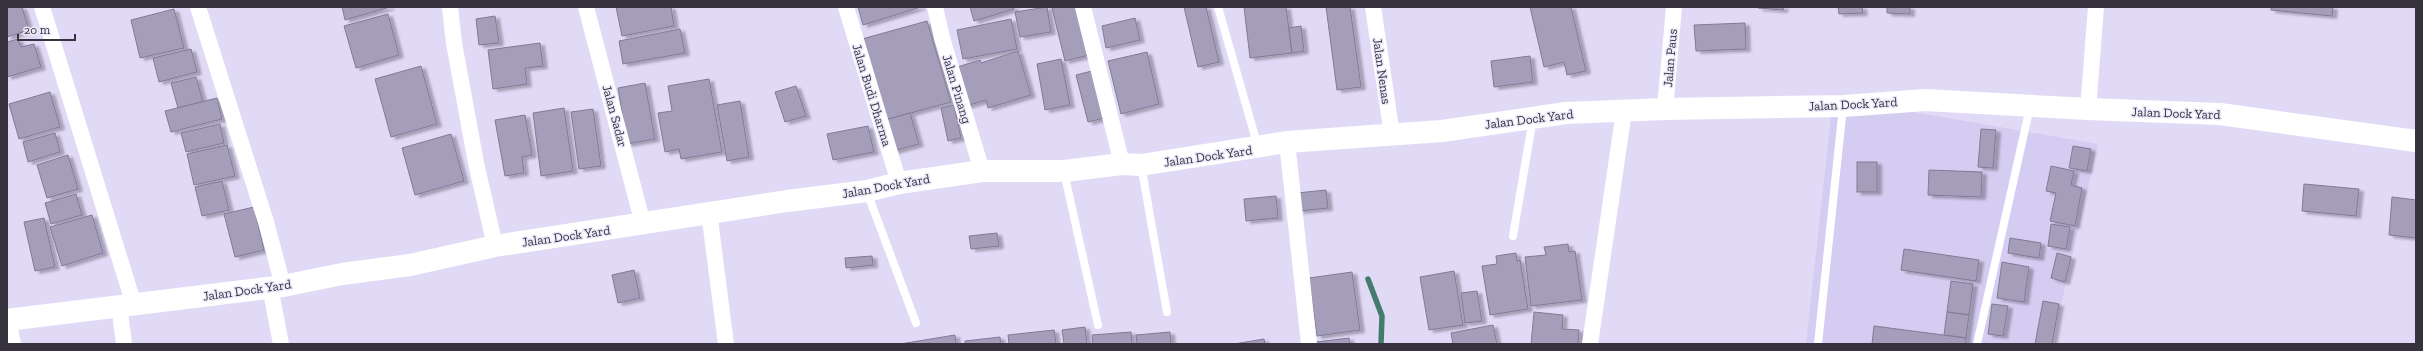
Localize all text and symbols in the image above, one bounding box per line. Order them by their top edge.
scale bar [18,16,75,42]
text: 20 m [24,23,51,37]
street label: Jalan Paus [1660,28,1680,88]
street label: Jalan Nenas [1370,37,1394,105]
street label: Jalan Budi Dharma [849,42,895,149]
street label: Jalan Pinang [939,53,975,125]
street label: Jalan Sadar [599,83,631,149]
street label: Jalan Dock Yard [1808,94,1898,114]
street label: Jalan Dock Yard [2131,104,2221,122]
street label: Jalan Dock Yard [1484,106,1574,132]
street label: Jalan Dock Yard [1163,142,1253,170]
street label: Jalan Dock Yard [841,171,931,201]
street label: Jalan Dock Yard [521,222,611,250]
street label: Jalan Dock Yard [202,276,292,304]

